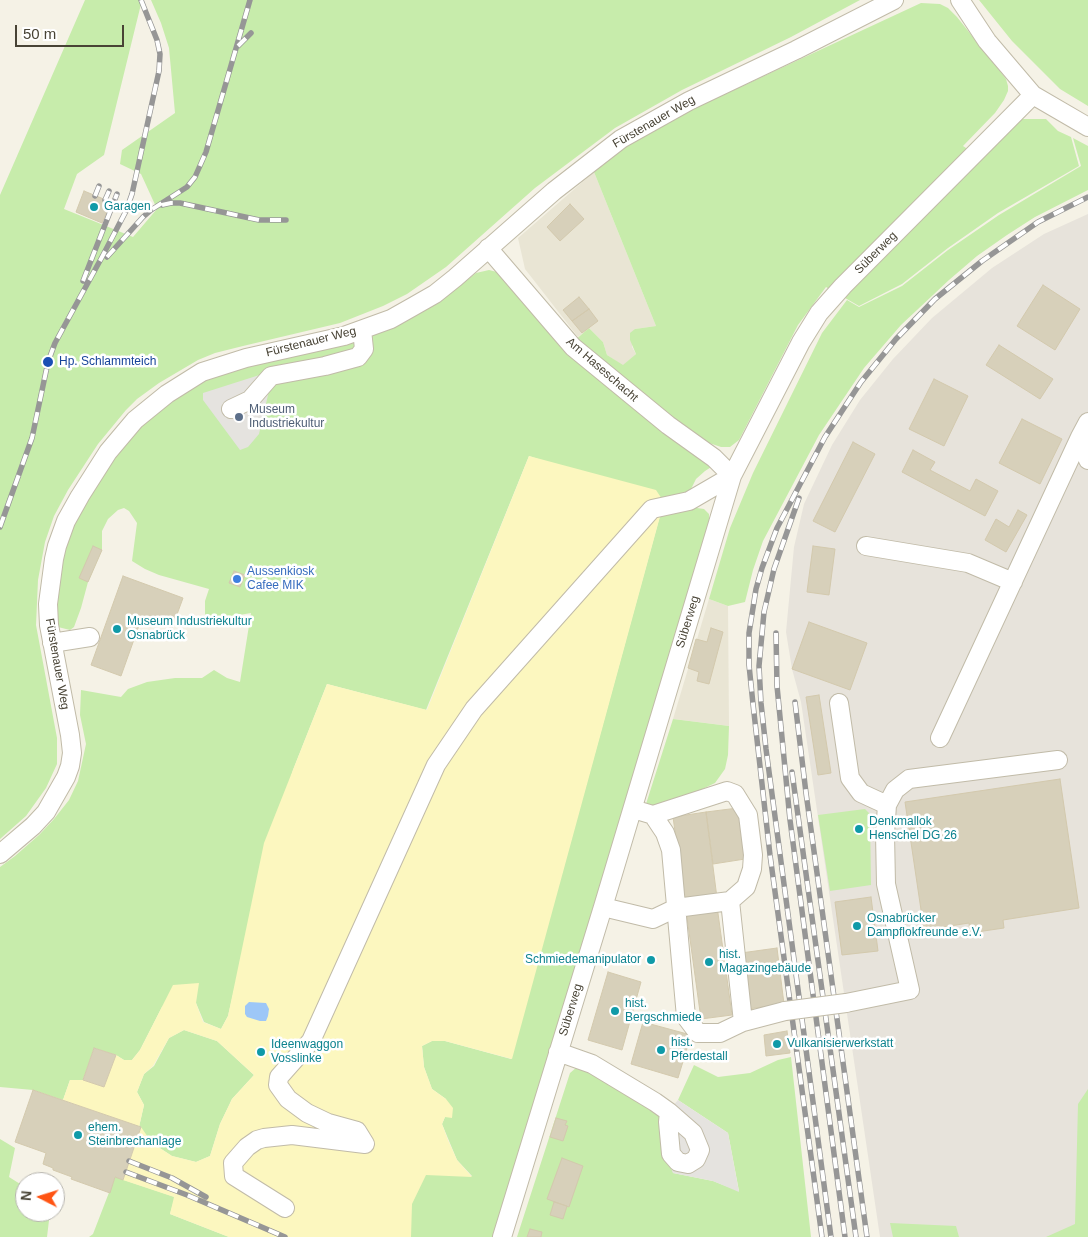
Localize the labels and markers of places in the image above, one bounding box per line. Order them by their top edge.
place label: Garagen [104,200,151,214]
marker: Garagen [88,201,100,213]
marker: Hp. Schlammteich [41,355,55,369]
place label: Hp. Schlammteich [59,355,156,369]
place label: Museum Industriekultur [249,403,324,431]
marker: Museum Industriekultur [233,411,245,423]
place label: Aussenkiosk Cafee MIK [247,565,314,593]
marker: Aussenkiosk Cafee MIK [231,573,243,585]
place label: Museum Industriekultur Osnabrück [127,615,252,643]
marker: Museum Industriekultur Osnabrück [111,623,123,635]
place label: Denkmallok Henschel DG 26 [869,815,957,843]
marker: Denkmallok Henschel DG 26 [853,823,865,835]
place label: Osnabrücker Dampflokfreunde e.V. [867,912,982,940]
marker: Osnabrücker Dampflokfreunde e.V. [851,920,863,932]
place label: hist. Magazingebäude [719,948,811,976]
place label: Schmiedemanipulator [525,953,641,967]
marker: Schmiedemanipulator [645,954,657,966]
marker: hist. Magazingebäude [703,956,715,968]
place label: hist. Bergschmiede [625,997,702,1025]
marker: hist. Bergschmiede [609,1005,621,1017]
place label: hist. Pferdestall [671,1036,728,1064]
place label: Vulkanisierwerkstatt [787,1037,893,1051]
place label: Ideenwaggon Vosslinke [271,1038,343,1066]
marker: Vulkanisierwerkstatt [771,1038,783,1050]
marker: hist. Pferdestall [655,1044,667,1056]
marker: Ideenwaggon Vosslinke [255,1046,267,1058]
place label: ehem. Steinbrechanlage [88,1121,181,1149]
marker: ehem. Steinbrechanlage [72,1129,84,1141]

